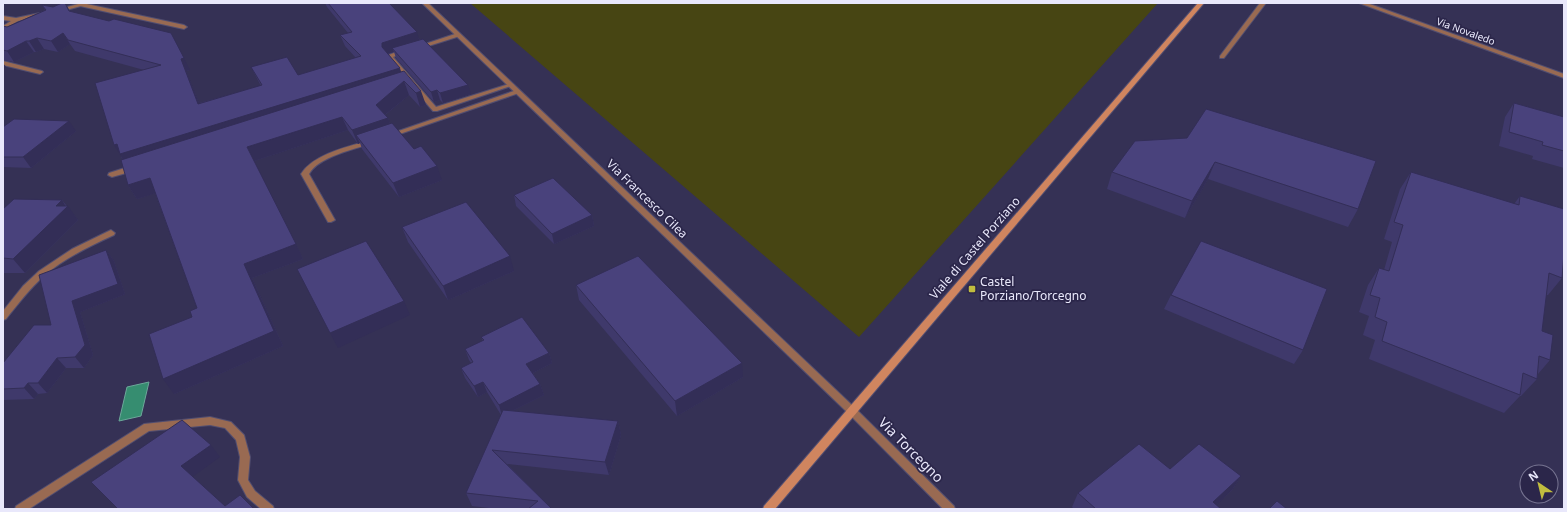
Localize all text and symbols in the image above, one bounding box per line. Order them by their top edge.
street label: Via Novaledo [1435,14,1497,48]
street label: Via Francesco Cilea [603,155,692,242]
street label: Viale di Castel Porziano [925,193,1024,303]
place label: Castel Porziano/Torcegno [980,273,1086,304]
marker: Castel Porziano/Torcegno [967,284,977,294]
street label: Via Torcegno [875,413,948,486]
north arrow [1519,464,1559,504]
text: N [1525,467,1541,484]

